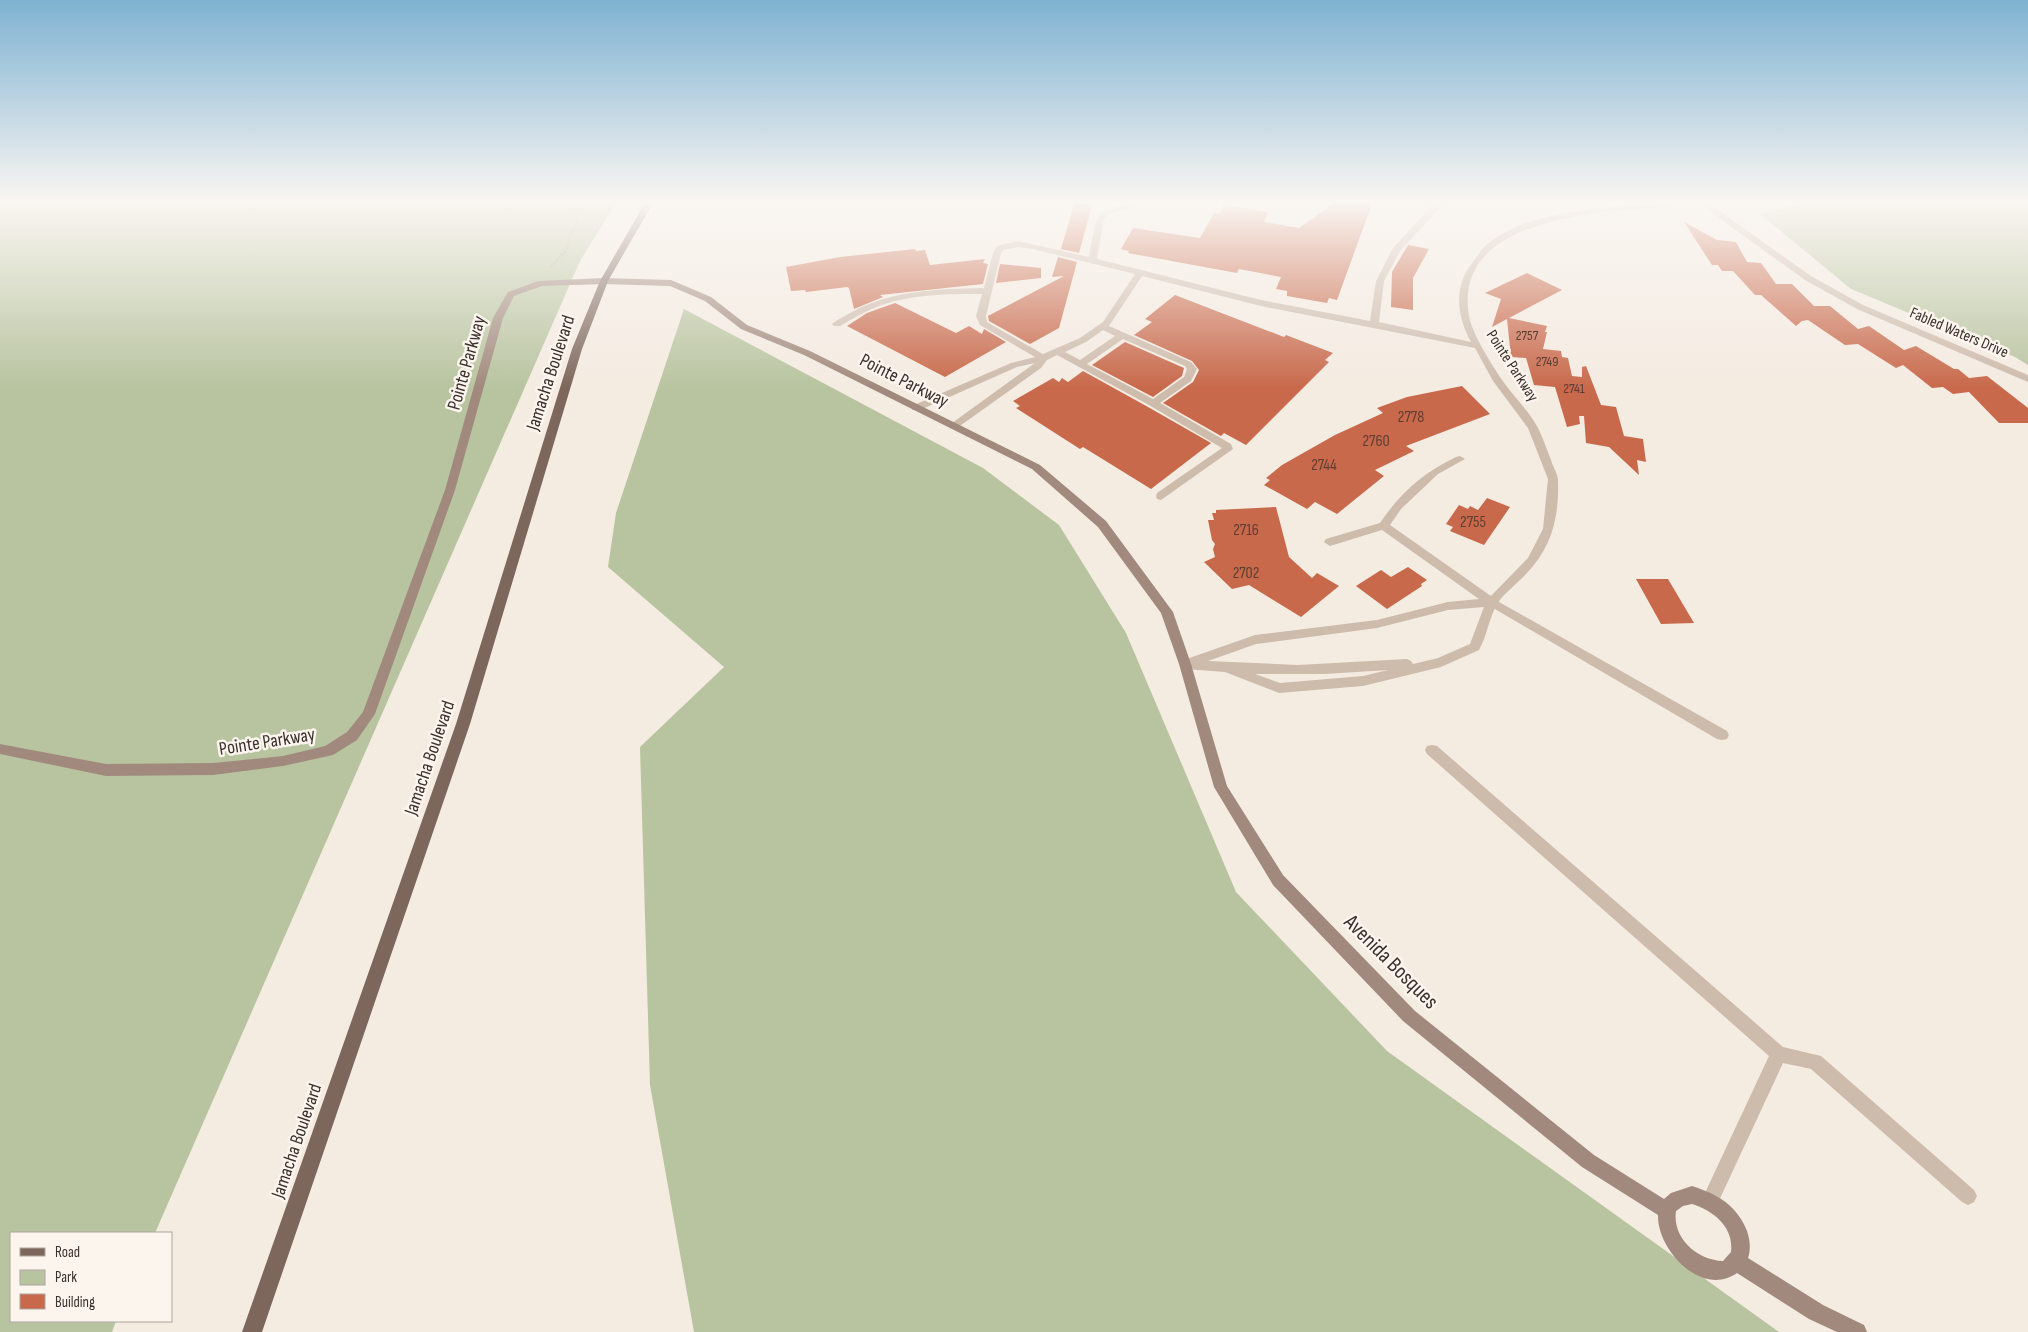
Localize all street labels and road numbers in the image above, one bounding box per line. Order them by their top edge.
street label: Fabled Waters Drive [1907,304,2011,362]
street label: Pointe Parkway [443,313,492,413]
street label: Jamacha Boulevard [521,313,580,434]
street label: Pointe Parkway [1482,327,1542,405]
street label: Pointe Parkway [856,349,953,414]
street label: Jamacha Boulevard [399,698,460,819]
street label: Pointe Parkway [217,723,317,761]
street label: Avenida Bosques [1337,908,1444,1015]
street label: Jamacha Boulevard [266,1081,327,1202]

